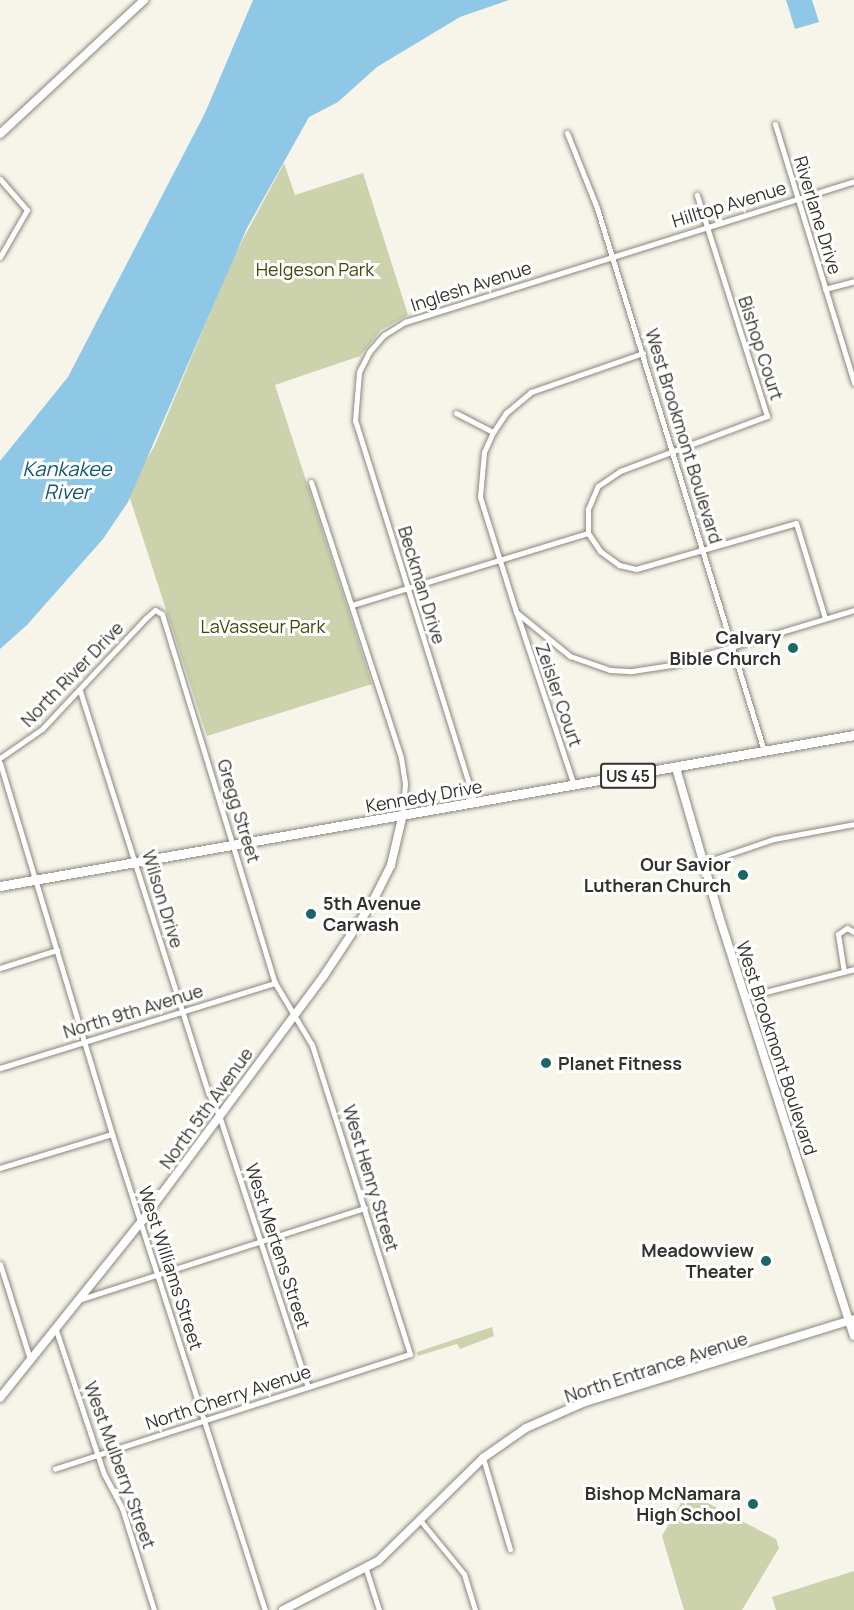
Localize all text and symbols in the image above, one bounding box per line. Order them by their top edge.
street label: Riverlane Drive [790,153,846,277]
street label: Hilltop Avenue [669,176,789,232]
street label: Inglesh Avenue [408,256,534,316]
park label: Helgeson Park [256,258,374,280]
street label: Bishop Court [734,293,788,403]
street label: West Brookmont Boulevard [641,326,727,546]
water label: Kankakee River [23,456,111,503]
street label: Beckman Drive [394,523,450,647]
park label: LaVasseur Park [201,615,325,637]
street label: North River Drive [16,617,128,731]
place label: Calvary Bible Church [670,627,781,670]
street label: Zeisler Court [531,640,587,750]
marker: Calvary Bible Church [786,641,800,655]
street label: Gregg Street [213,757,265,865]
road number: US 45 [600,763,656,789]
street label: Kennedy Drive [364,775,484,817]
street label: Wilson Drive [138,847,188,951]
place label: Our Savior Lutheran Church [584,854,731,896]
marker: Our Savior Lutheran Church [736,868,750,882]
place label: 5th Avenue Carwash [323,893,421,936]
marker: 5th Avenue Carwash [304,907,318,921]
street label: West Brookmont Boulevard [732,938,822,1158]
street label: North 9th Avenue [60,979,206,1043]
street label: North 5th Avenue [155,1043,257,1173]
place label: Planet Fitness [558,1052,682,1074]
marker: Planet Fitness [539,1056,553,1070]
street label: West Henry Street [338,1102,404,1254]
street label: West Mertens Street [241,1161,315,1331]
street label: West Williams Street [134,1183,208,1353]
place label: Meadowview Theater [641,1240,754,1282]
marker: Meadowview Theater [759,1254,773,1268]
street label: North Entrance Avenue [562,1327,750,1407]
street label: North Cherry Avenue [143,1360,313,1434]
street label: West Mulberry Street [80,1378,160,1552]
place label: Bishop McNamara High School [585,1483,741,1526]
marker: Bishop McNamara High School [746,1497,760,1511]

